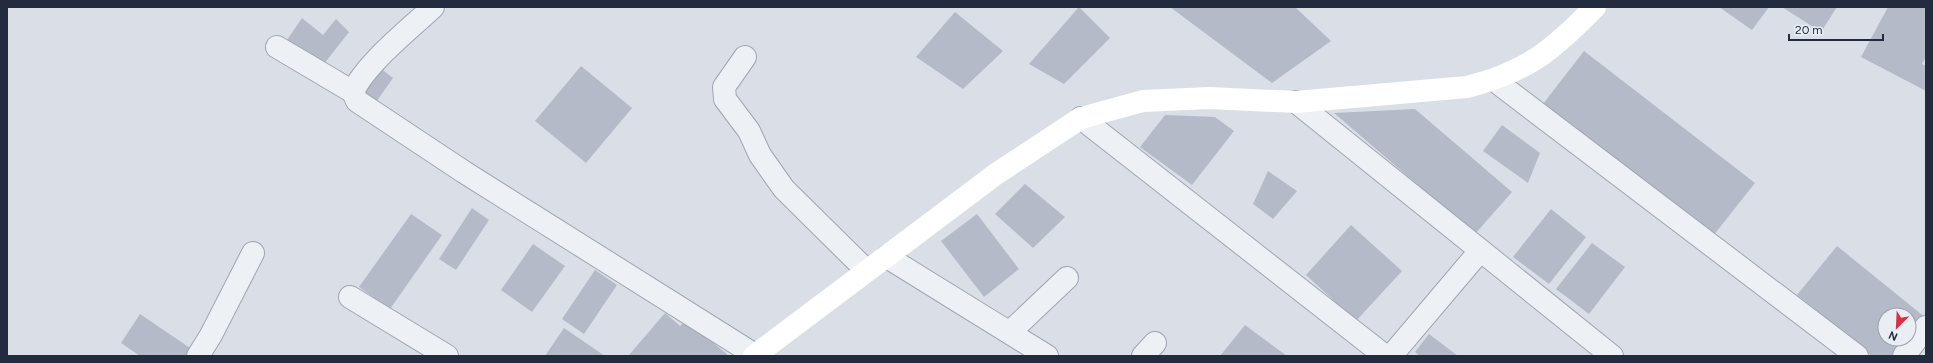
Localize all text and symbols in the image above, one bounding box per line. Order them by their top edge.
scale bar [1789,16,1883,42]
text: 20 m [1795,23,1823,37]
north arrow [1877,307,1917,347]
text: N [1887,328,1900,343]

